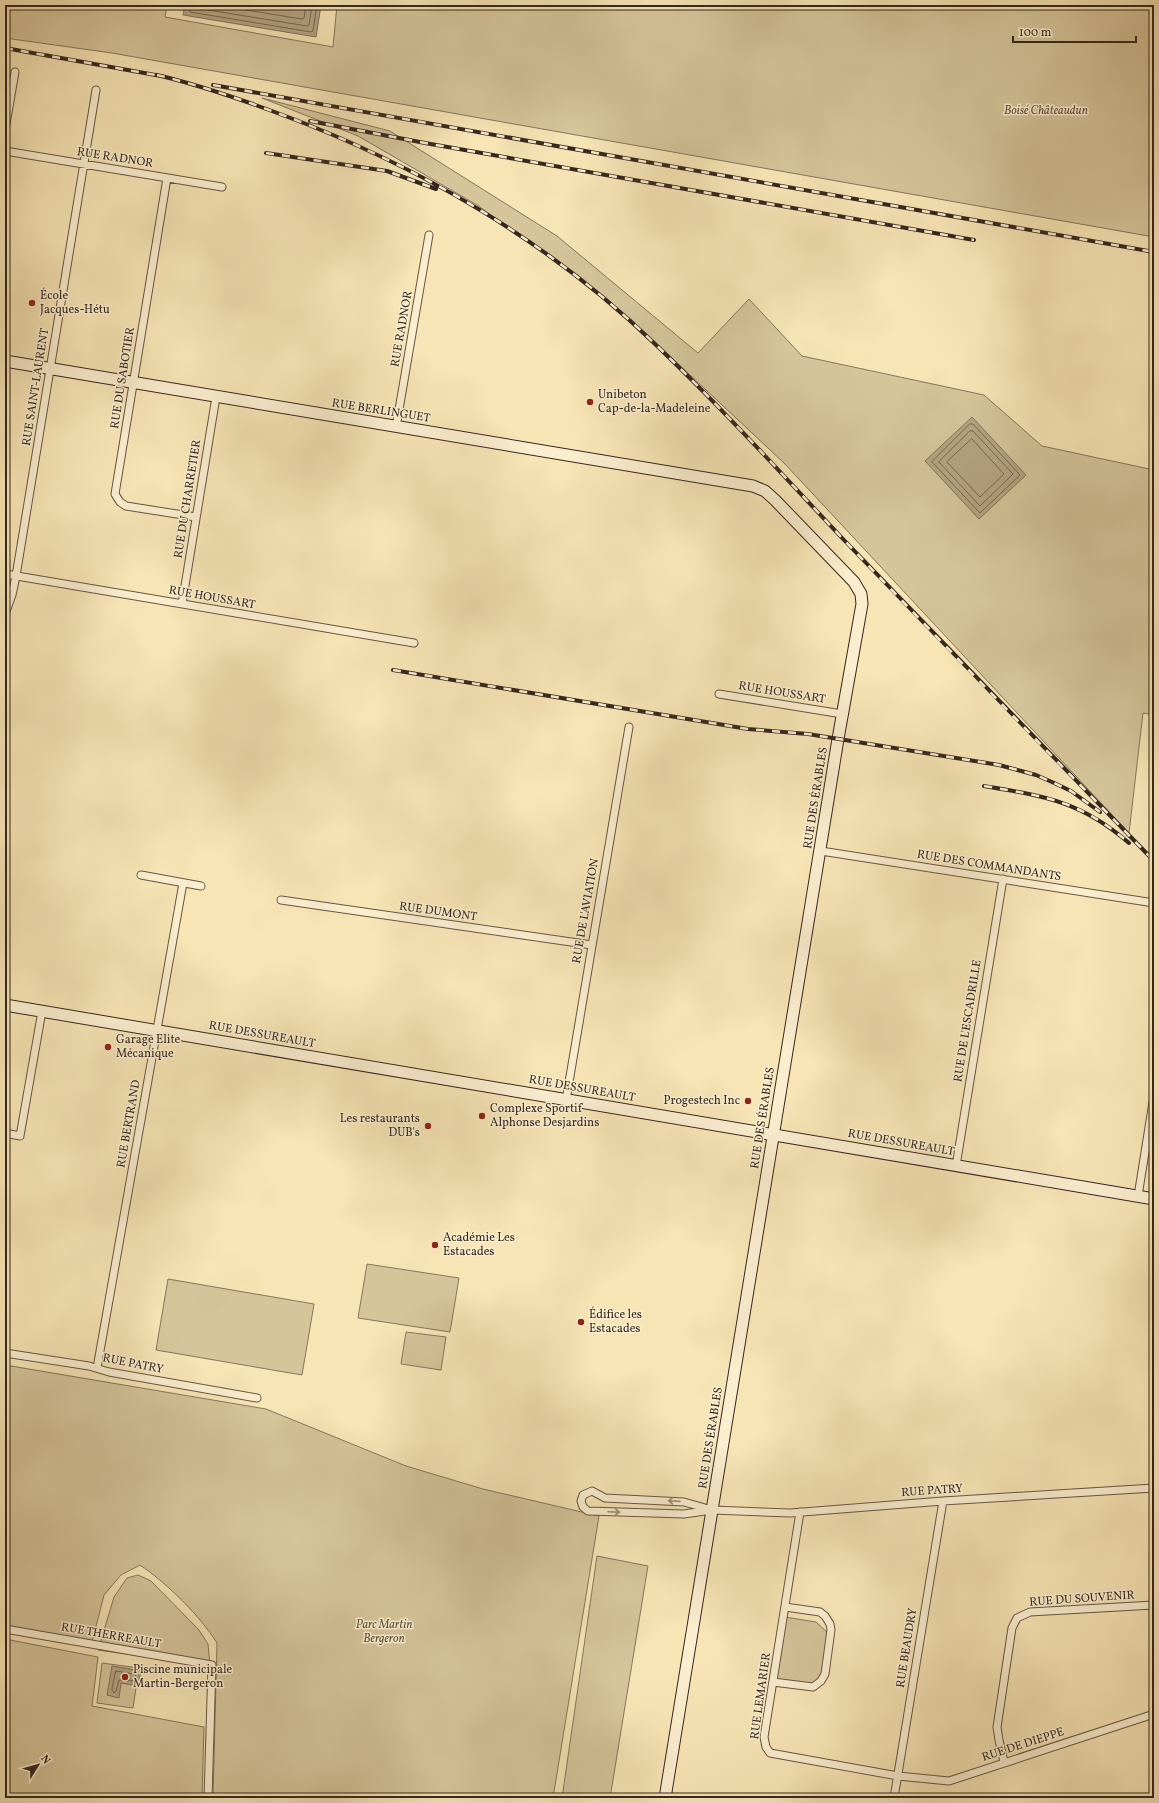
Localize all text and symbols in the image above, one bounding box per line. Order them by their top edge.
scale bar [1013,18,1136,44]
text: 100 m [1019,25,1052,41]
park label: Boisé Châteaudun [1004,103,1088,119]
street label: RUE RADNOR [76,144,154,172]
place label: École Jacques-Hétu [40,287,110,318]
street label: RUE RADNOR [387,290,417,368]
marker: École Jacques-Hétu [27,298,37,308]
street label: RUE DU SABOTIER [107,326,139,430]
street label: RUE SAINT-LAURENT [19,327,53,447]
place label: Unibeton Cap-de-la-Madeleine [598,387,711,417]
street label: RUE BERLINGUET [331,395,431,427]
marker: Unibeton Cap-de-la-Madeleine [585,397,595,407]
street label: RUE DU CHARRETIER [171,438,205,560]
street label: RUE HOUSSART [167,582,257,614]
street label: RUE HOUSSART [737,678,827,708]
street label: RUE DES ÉRABLES [799,746,832,850]
street label: RUE DES COMMANDANTS [916,847,1062,885]
street label: RUE DE L'AVIATION [569,857,603,965]
street label: RUE DUMONT [398,899,478,925]
street label: RUE DE L'ESCADRILLE [950,959,986,1083]
street label: RUE DESSUREAULT [207,1018,317,1052]
place label: Garage Elite Mécanique [116,1032,180,1062]
marker: Garage Elite Mécanique [103,1042,113,1052]
street label: RUE DES ÉRABLES [746,1066,779,1170]
street label: RUE DESSUREAULT [527,1072,637,1106]
street label: RUE BERTRAND [113,1079,145,1169]
place label: Progestech Inc [663,1093,740,1109]
marker: Progestech Inc [743,1096,753,1106]
place label: Complexe Sportif Alphonse Desjardins [490,1101,599,1131]
place label: Les restaurants DUB's [340,1111,420,1141]
marker: Complexe Sportif Alphonse Desjardins [477,1111,487,1121]
marker: Les restaurants DUB's [423,1121,433,1131]
street label: RUE DESSUREAULT [846,1126,956,1160]
place label: Académie Les Estacades [443,1230,515,1260]
marker: Académie Les Estacades [430,1240,440,1250]
place label: Édifice les Estacades [589,1306,642,1337]
marker: Édifice les Estacades [576,1317,586,1327]
street label: RUE PATRY [101,1350,165,1378]
street label: RUE DES ÉRABLES [694,1386,727,1490]
street label: RUE PATRY [901,1481,964,1501]
one-way arrow [668,1498,681,1505]
one-way arrow [607,1508,620,1516]
street label: RUE DU SOUVENIR [1029,1587,1135,1611]
street label: RUE BEAUDRY [893,1607,921,1689]
park label: Parc Martin Bergeron [356,1617,412,1647]
street label: RUE THERREAULT [60,1619,162,1653]
street label: RUE LEMARIER [747,1652,775,1740]
place label: Piscine municipale Martin-Bergeron [133,1662,233,1692]
marker: Piscine municipale Martin-Bergeron [120,1672,130,1682]
street label: RUE DE DIEPPE [980,1724,1066,1766]
north arrow [18,1745,58,1785]
text: N [36,1752,53,1768]

